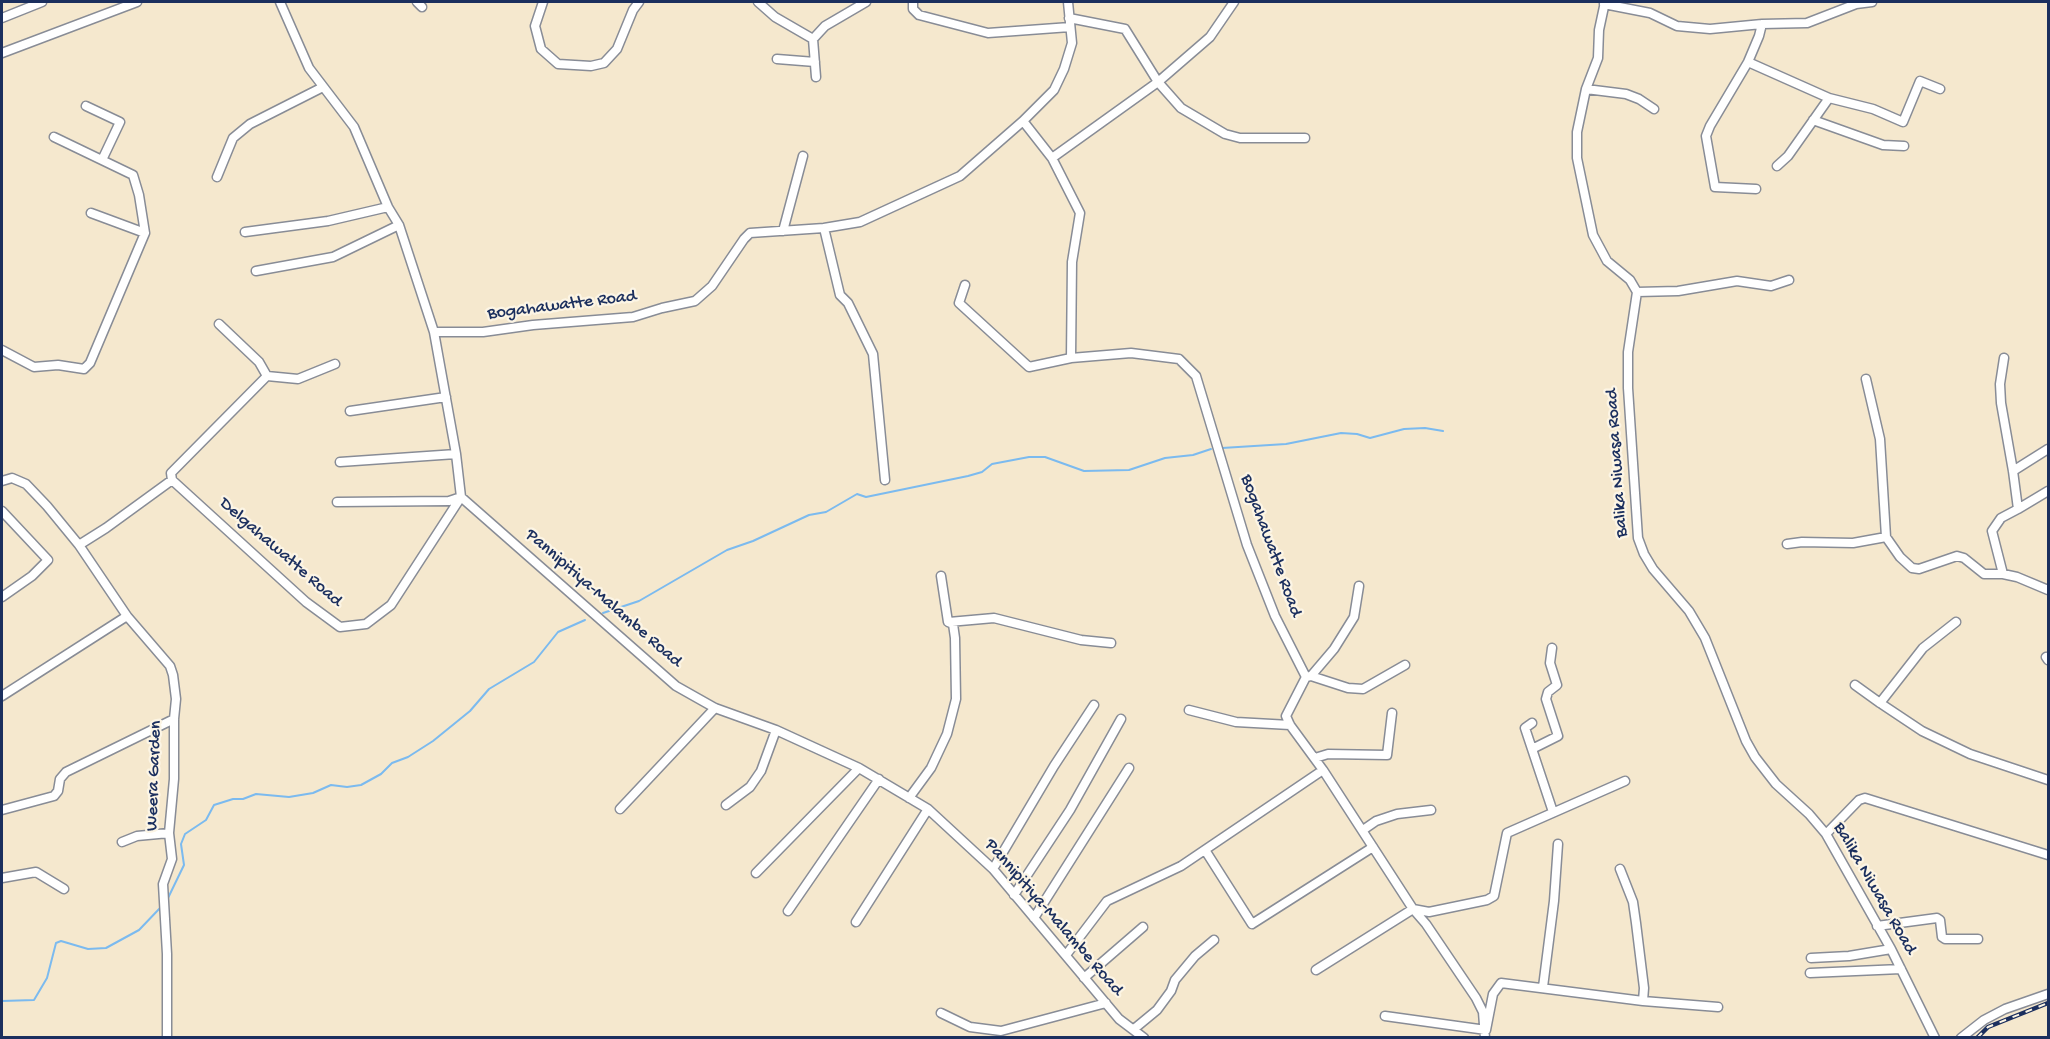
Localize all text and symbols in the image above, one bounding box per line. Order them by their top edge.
street label: Bogahawatte Road [486,286,638,326]
street label: Balika Niwasa Road [1602,388,1634,538]
street label: Bogahawatte Road [1234,472,1306,620]
street label: Delgahawatte Road [214,494,346,612]
street label: Pannipitiya-Malambe Road [520,525,686,673]
street label: Weera Garden [142,720,168,832]
street label: Balika Niwasa Road [1827,819,1921,959]
street label: Pannipitiya-Malambe Road [979,835,1127,1001]

